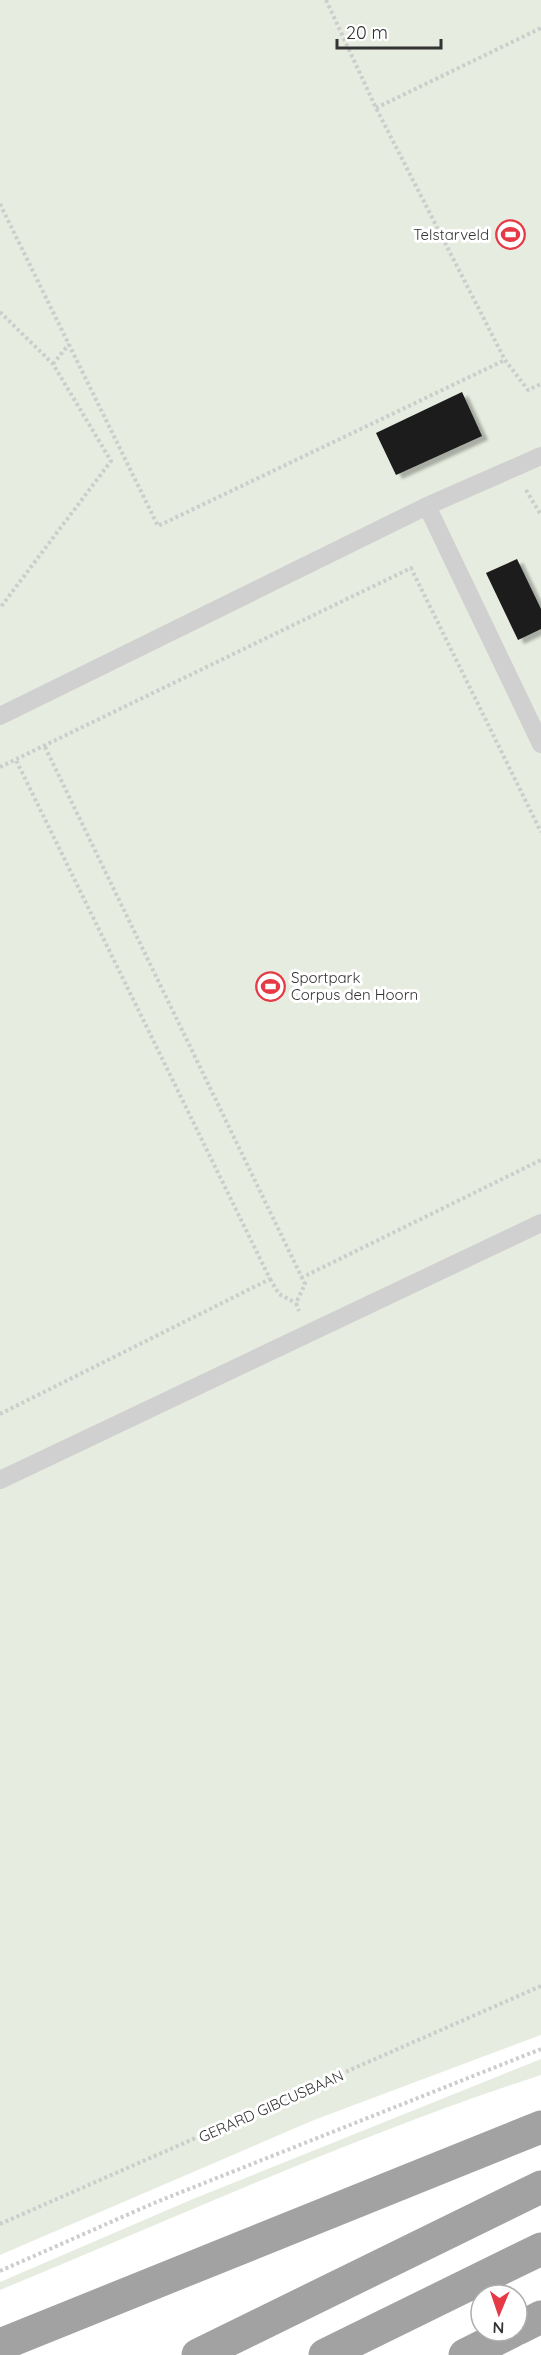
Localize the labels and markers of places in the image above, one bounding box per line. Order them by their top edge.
sports icon: Telstarveld [494,218,526,250]
place label: Telstarveld [413,225,489,244]
place label: Sportpark Corpus den Hoorn [291,968,418,1004]
sports icon: Sportpark Corpus den Hoorn [254,970,286,1002]

